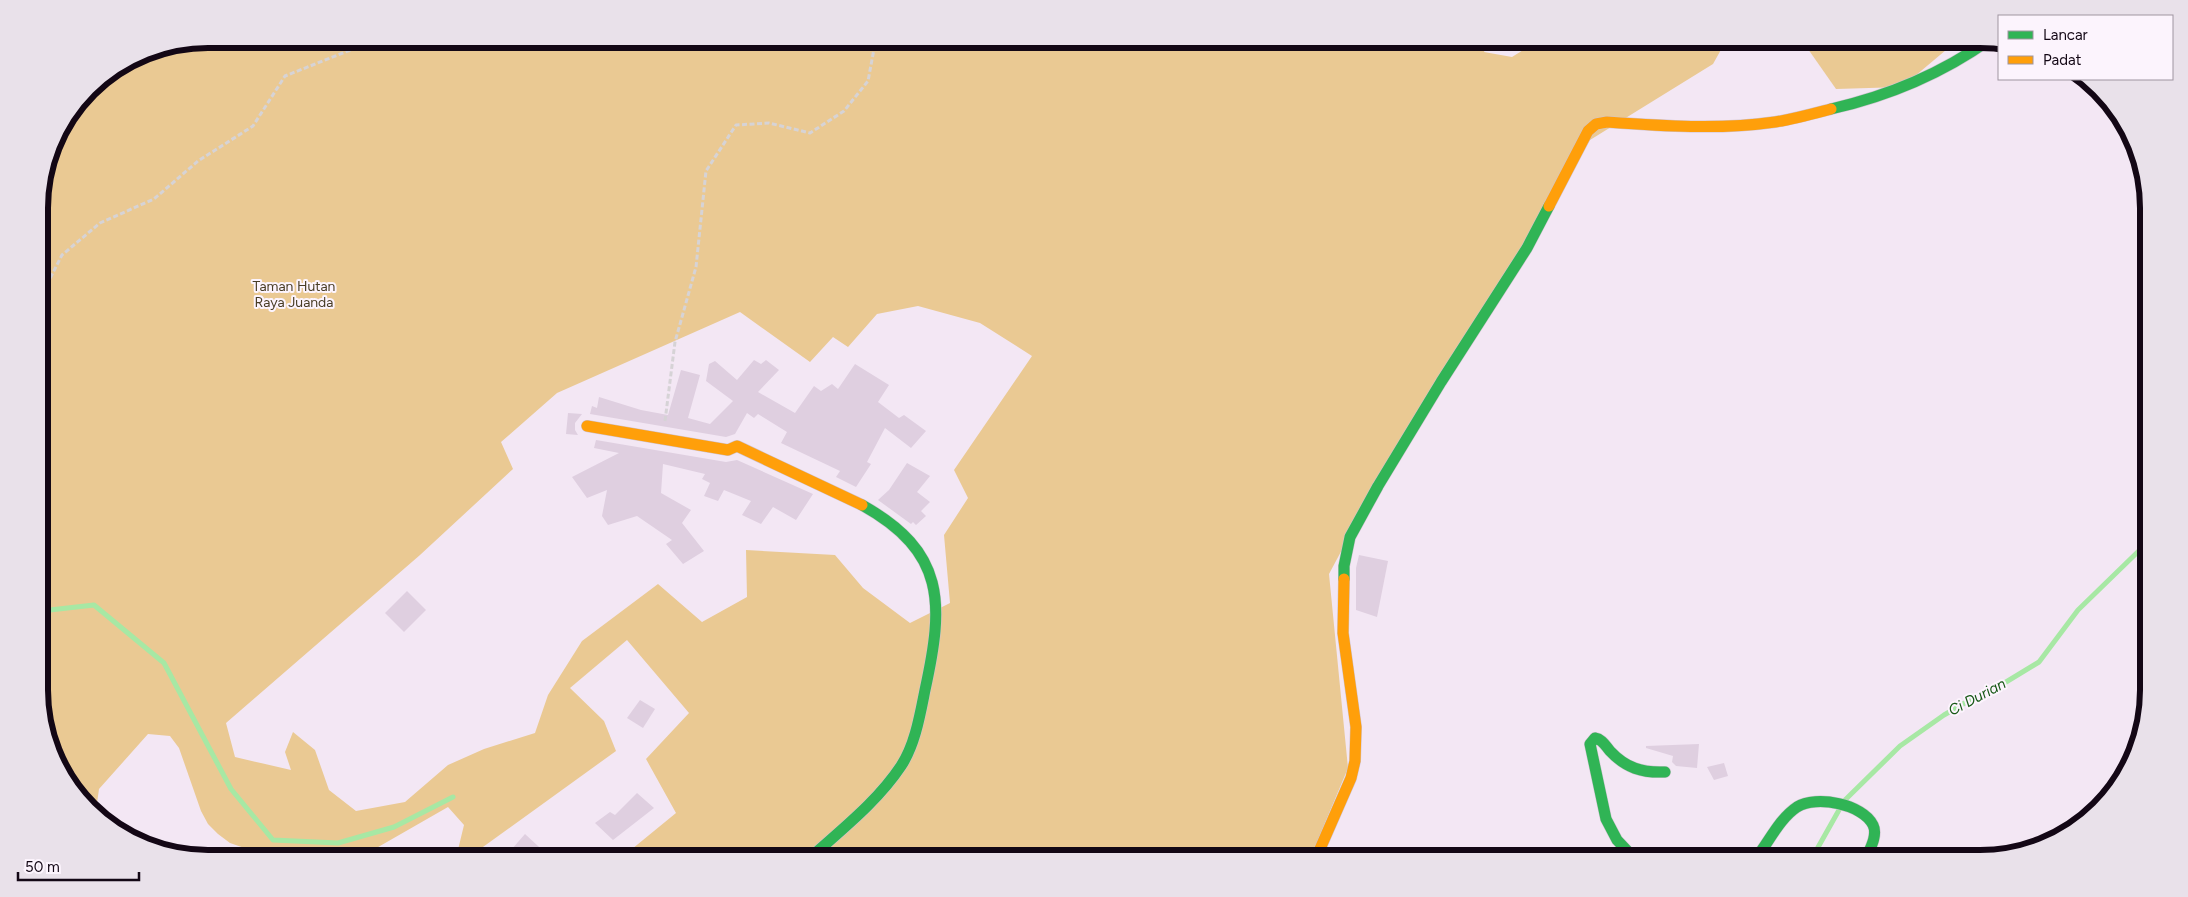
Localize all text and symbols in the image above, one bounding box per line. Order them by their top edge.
legend [1998,15,2173,80]
text: Lancar [2043,26,2088,44]
text: Padat [2043,51,2082,69]
park label: Taman Hutan Raya Juanda [253,278,336,311]
water label: Ci Durian [1945,674,2009,720]
scale bar [18,850,139,882]
text: 50 m [25,858,60,876]

